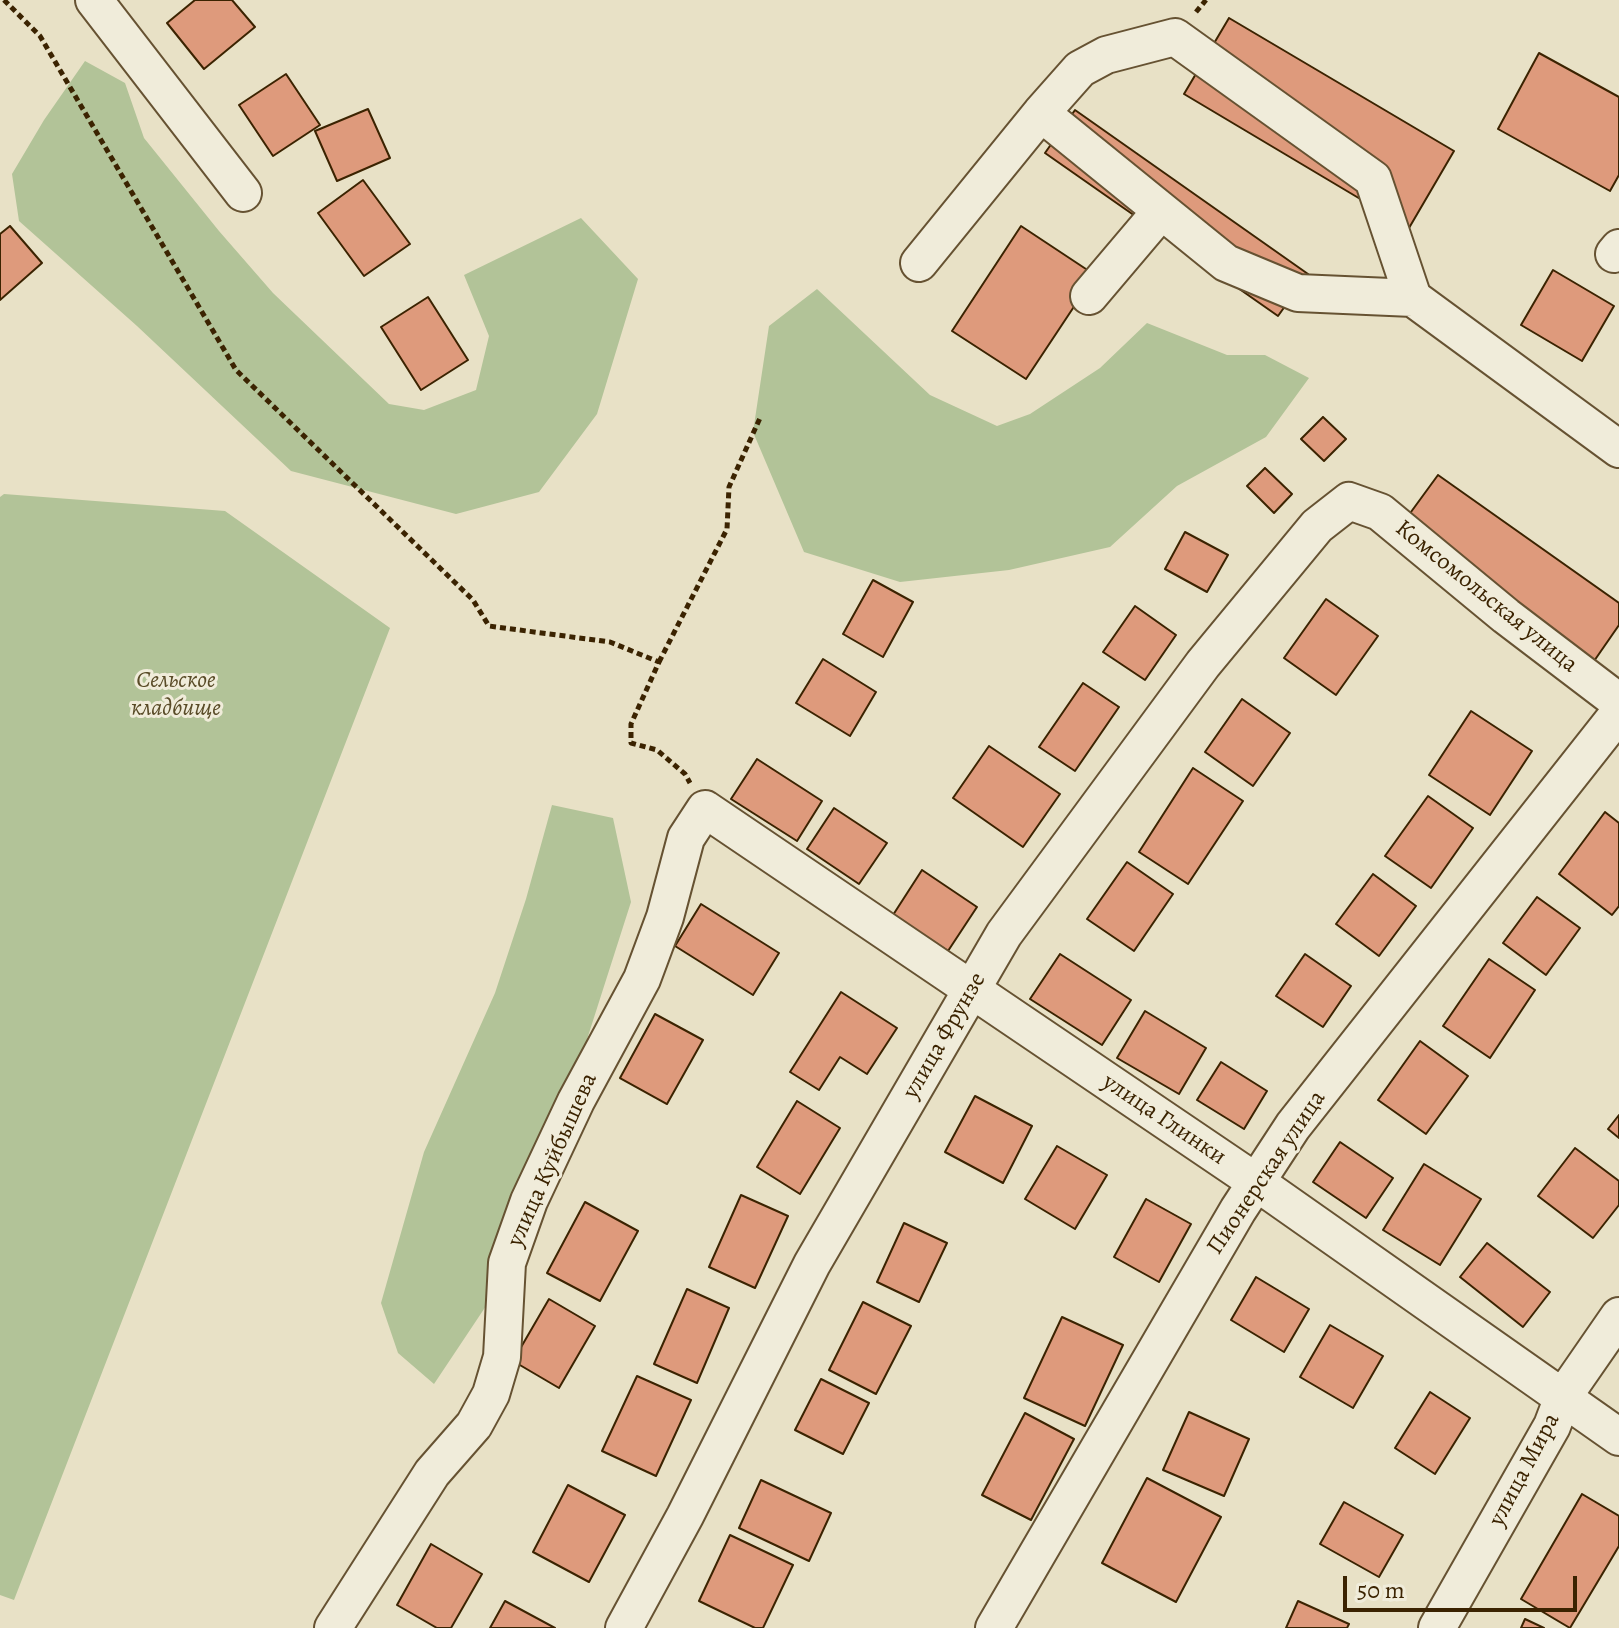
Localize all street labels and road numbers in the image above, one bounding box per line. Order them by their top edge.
street label: Комсомольская улица [1389,514,1583,680]
street label: улица Фрунзе [897,968,993,1104]
street label: улица Глинки [1097,1068,1231,1172]
street label: улица Куйбышева [502,1069,604,1251]
street label: Пионерская улица [1201,1086,1333,1260]
street label: улица Мира [1483,1409,1567,1531]

